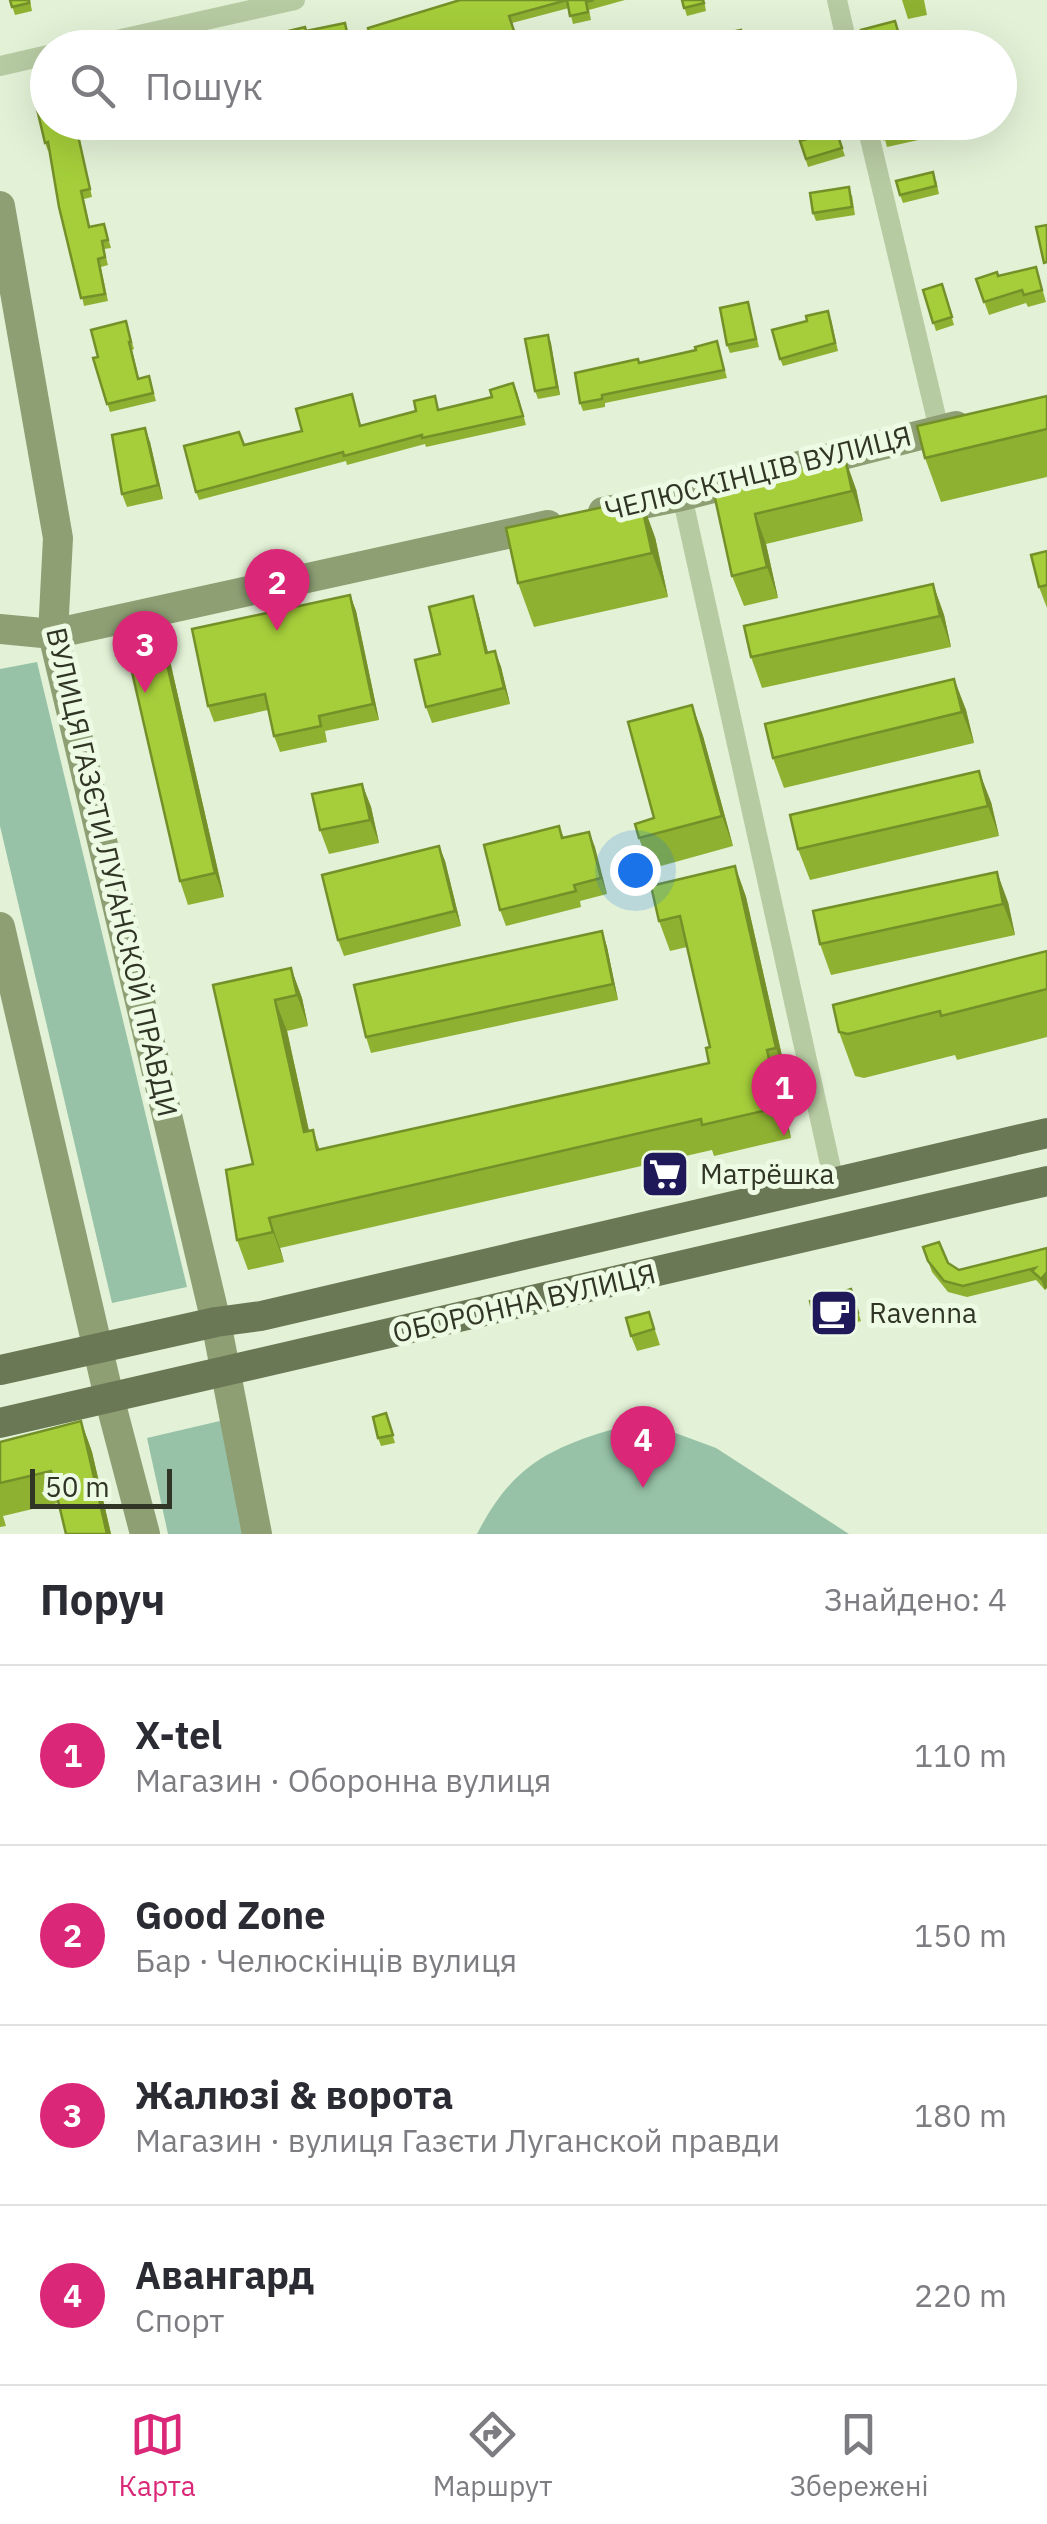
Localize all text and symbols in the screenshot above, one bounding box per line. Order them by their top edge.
search box [30,30,1017,140]
icon: search [65,58,120,113]
text: Пошук [145,61,263,110]
street label: ЧЕЛЮСКІНЦІВ ВУЛИЦЯ [601,417,915,528]
pin: 2 [244,548,310,631]
pin: 3 [112,610,178,693]
street label: ВУЛИЦЯ ГАЗЄТИ ЛУГАНСКОЙ ПРАВДИ [38,624,187,1120]
your location [610,845,661,896]
pin: 1 [752,1054,816,1136]
supermarket icon: Матрёшка [639,1148,691,1200]
place label: Матрёшка [700,1155,834,1192]
street label: ОБОРОННА ВУЛИЦЯ [389,1254,659,1351]
cafe icon: Ravenna [808,1287,860,1339]
place label: Ravenna [869,1294,977,1331]
pin: 4 [610,1406,676,1488]
scale bar [30,1464,172,1508]
text: 50 m [45,1468,110,1505]
text: Поруч [40,1572,165,1627]
text: Знайдено: 4 [824,1578,1007,1620]
text: X-tel [135,1710,222,1759]
text: 1 [63,1734,82,1776]
text: 110 m [914,1734,1007,1776]
text: Магазин · Оборонна вулиця [135,1759,551,1801]
text: Good Zone [135,1890,326,1939]
text: 2 [63,1914,82,1956]
text: 150 m [914,1914,1007,1956]
text: Бар · Челюскінців вулиця [135,1939,517,1981]
text: Жалюзі & ворота [135,2070,453,2119]
text: 3 [63,2094,82,2136]
text: 180 m [914,2094,1007,2136]
text: Магазин · вулиця Газєти Луганской правди [135,2119,780,2161]
text: Авангард [135,2250,314,2299]
text: 4 [63,2274,82,2316]
text: 220 m [914,2274,1007,2316]
text: Спорт [135,2299,224,2341]
tab: Карта [119,2407,196,2504]
tab: Маршрут [433,2407,552,2504]
tab: Збережені [790,2407,928,2504]

